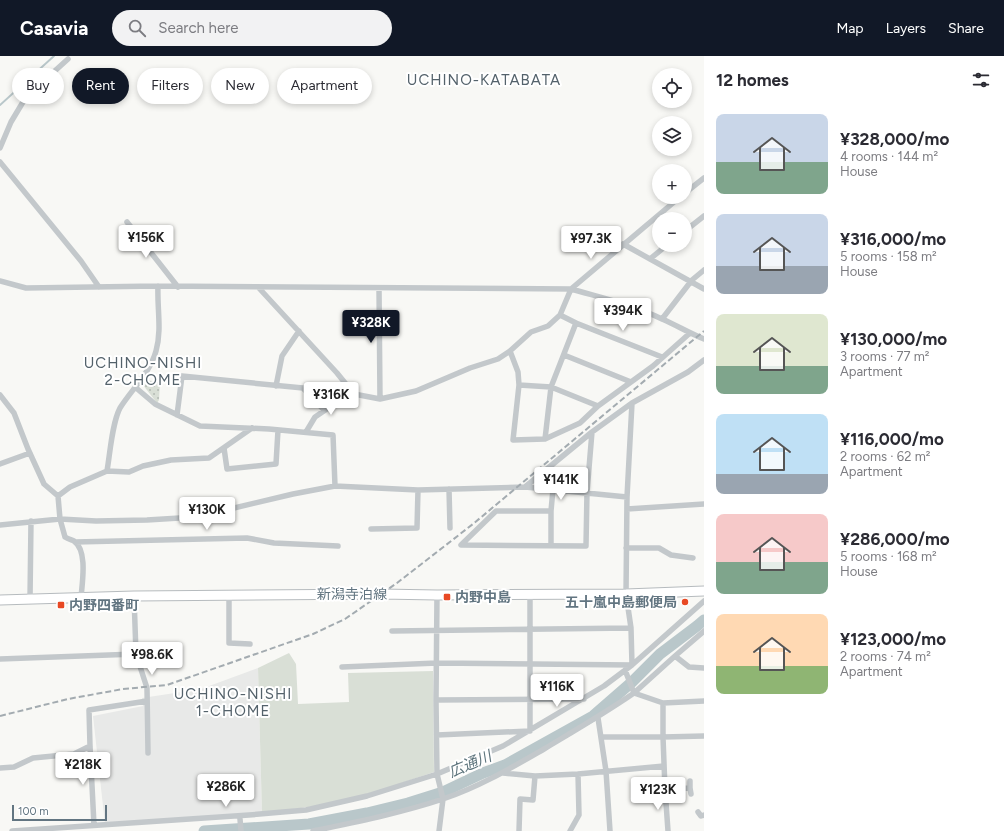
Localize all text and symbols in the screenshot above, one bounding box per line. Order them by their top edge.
search box [112,10,392,46]
text: Casavia [20,17,88,40]
icon: search [126,17,148,39]
text: Search here [158,19,238,37]
text: Map [836,20,864,37]
text: Layers [886,20,926,37]
text: Share [948,20,984,37]
chip: Buy [12,68,64,104]
chip: Rent [72,68,129,104]
chip: Filters [137,68,203,104]
chip: New [211,68,269,104]
chip: Apartment [277,68,372,104]
map controls [652,68,692,252]
button: locate [652,68,692,108]
icon: filters [970,69,992,91]
text: 12 homes [716,70,789,90]
district label: UCHINO-KATABATA [407,71,561,89]
button: layers [652,116,692,156]
text: ¥328,000/mo [840,129,949,149]
icon: home [748,130,796,178]
text: 4 rooms · 144 m² [840,149,938,164]
button: + [652,164,692,204]
text: House [840,164,878,179]
button: − [652,212,692,252]
pin: ¥156K [118,225,174,259]
pin: ¥97.3K [558,226,624,260]
text: ¥316,000/mo [840,229,946,249]
text: ¥156K [128,230,165,245]
icon: home [748,230,796,278]
text: ¥97.3K [570,231,612,246]
text: 5 rooms · 158 m² [840,249,937,264]
text: House [840,264,878,279]
pin: ¥394K [595,298,651,332]
text: ¥394K [603,303,643,318]
pin: ¥328K [343,310,399,344]
text: ¥328K [351,315,391,330]
text: ¥130,000/mo [840,329,947,349]
icon: home [748,330,796,378]
text: 3 rooms · 77 m² [840,349,930,364]
district label: UCHINO-NISHI 2-CHOME [84,354,202,389]
text: Apartment [840,364,903,379]
pin: ¥316K [303,382,359,416]
text: ¥316K [313,387,349,402]
text: ¥116,000/mo [840,429,944,449]
icon: home [748,430,796,478]
text: 2 rooms · 62 m² [840,449,930,464]
text: Apartment [840,464,903,479]
pin: ¥141K [533,467,589,501]
text: ¥141K [543,472,579,487]
pin: ¥130K [179,497,235,531]
text: ¥130K [188,502,226,517]
text: ¥286,000/mo [840,529,950,549]
icon: home [748,530,796,578]
text: 5 rooms · 168 m² [840,549,937,564]
text: House [840,564,878,579]
street label: 新潟寺泊線 [317,586,387,603]
place label: 内野中島 [455,589,511,606]
marker: 内野中島 [442,592,452,602]
place label: 五十嵐中島郵便局 [565,594,677,611]
place label: 内野四番町 [69,597,139,614]
marker: 五十嵐中島郵便局 [680,597,690,607]
marker: 内野四番町 [56,600,66,610]
text: ¥123,000/mo [840,629,946,649]
icon: home [748,630,796,678]
pin: ¥98.6K [119,642,185,676]
text: ¥98.6K [131,647,173,662]
text: 2 rooms · 74 m² [840,649,931,664]
text: Apartment [840,664,903,679]
pin: ¥116K [529,674,585,708]
text: ¥116K [540,679,574,694]
district label: UCHINO-NISHI 1-CHOME [174,685,292,720]
water label: 広通川 [446,746,496,781]
pin: ¥218K [55,752,111,786]
text: ¥218K [64,757,102,772]
pin: ¥286K [198,774,254,808]
pin: ¥123K [630,777,686,811]
text: ¥286K [206,779,246,794]
text: ¥123K [640,782,676,797]
scale bar [12,803,107,822]
text: 100 m [18,805,49,818]

